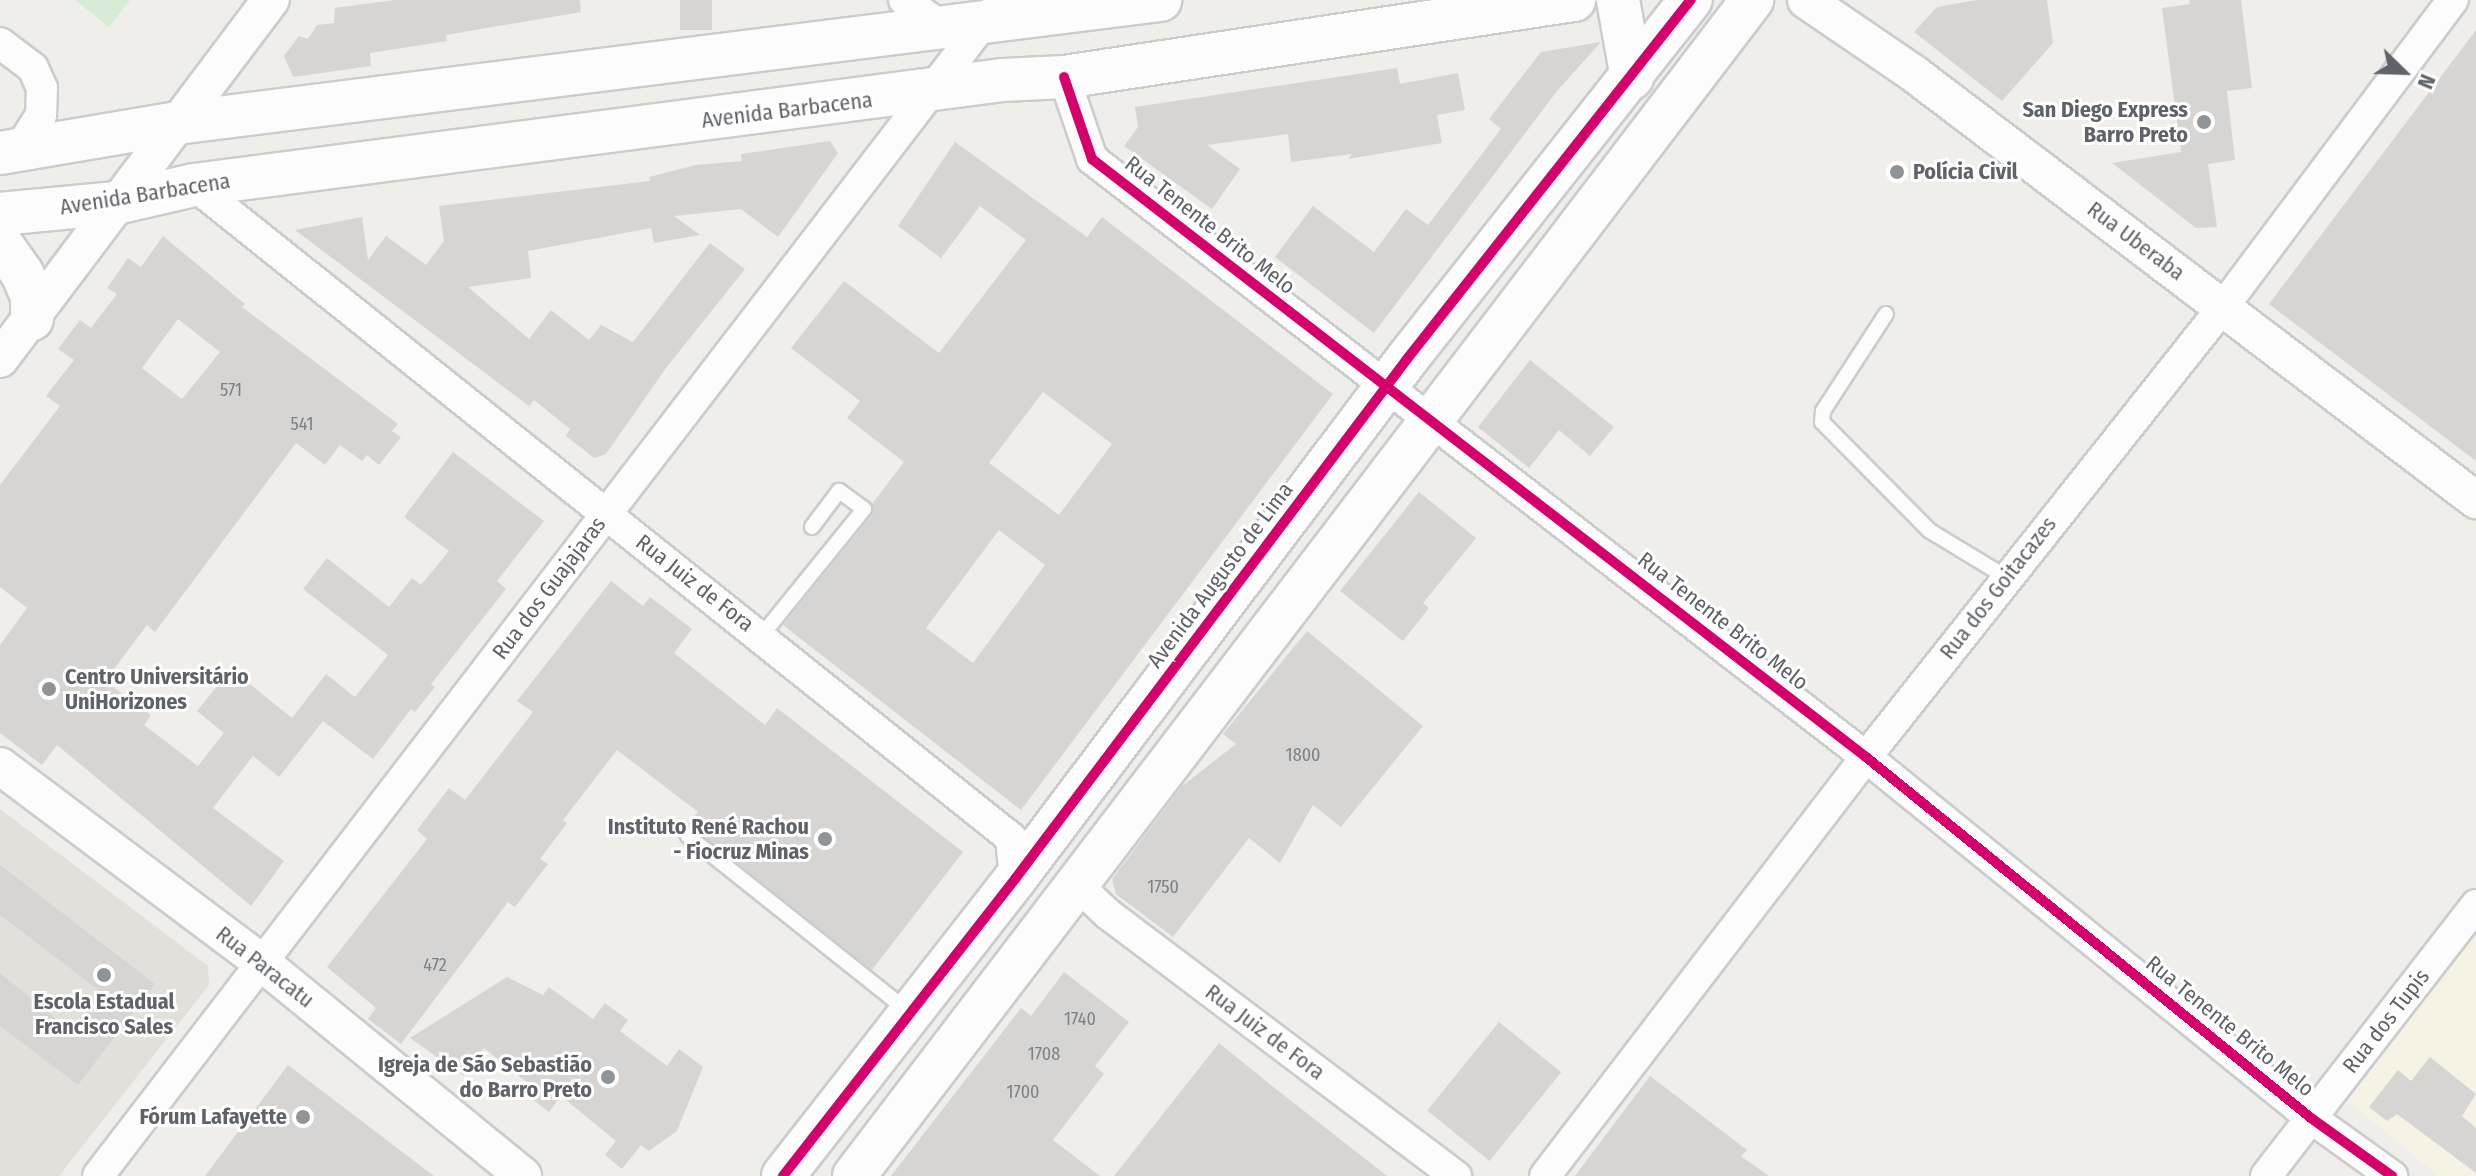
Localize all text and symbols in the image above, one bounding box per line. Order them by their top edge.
north arrow [2364,32,2444,112]
text: N [2412,70,2442,93]
street label: Avenida Barbacena [700,86,874,134]
place label: San Diego Express Barro Preto [2022,96,2188,148]
marker: San Diego Express Barro Preto [2195,113,2213,131]
street label: Rua Tenente Brito Melo [1120,150,1300,300]
place label: Polícia Civil [1913,159,2018,185]
marker: Polícia Civil [1888,163,1906,181]
street label: Avenida Barbacena [58,168,232,220]
street label: Rua Uberaba [2082,196,2190,286]
house number: 571 [220,379,242,401]
house number: 541 [290,413,314,435]
street label: Avenida Augusto de Lima [1142,477,1298,673]
street label: Rua dos Goitacazes [1934,511,2062,665]
street label: Rua dos Guajajaras [487,512,611,664]
street label: Rua Juiz de Fora [631,529,759,637]
street label: Rua Tenente Brito Melo [1633,546,1813,696]
place label: Centro Universitário UniHorizones [65,663,249,714]
marker: Centro Universitário UniHorizones [40,680,58,698]
house number: 1800 [1286,744,1320,766]
place label: Instituto René Rachou - Fiocruz Minas [608,813,809,864]
marker: Instituto René Rachou - Fiocruz Minas [816,830,834,848]
house number: 1750 [1147,876,1179,898]
street label: Rua Paracatu [211,921,319,1013]
street label: Rua Tenente Brito Melo [2141,950,2319,1102]
house number: 472 [423,954,447,976]
street label: Rua dos Tupis [2337,964,2435,1078]
marker: Escola Estadual Francisco Sales [95,966,113,984]
street label: Rua Juiz de Fora [1200,979,1330,1085]
place label: Escola Estadual Francisco Sales [34,988,174,1040]
house number: 1740 [1064,1008,1096,1030]
house number: 1708 [1028,1043,1060,1065]
place label: Igreja de São Sebastião do Barro Preto [378,1051,592,1102]
marker: Igreja de São Sebastião do Barro Preto [599,1068,617,1086]
house number: 1700 [1007,1081,1039,1103]
place label: Fórum Lafayette [139,1104,287,1130]
marker: Fórum Lafayette [294,1108,312,1126]

